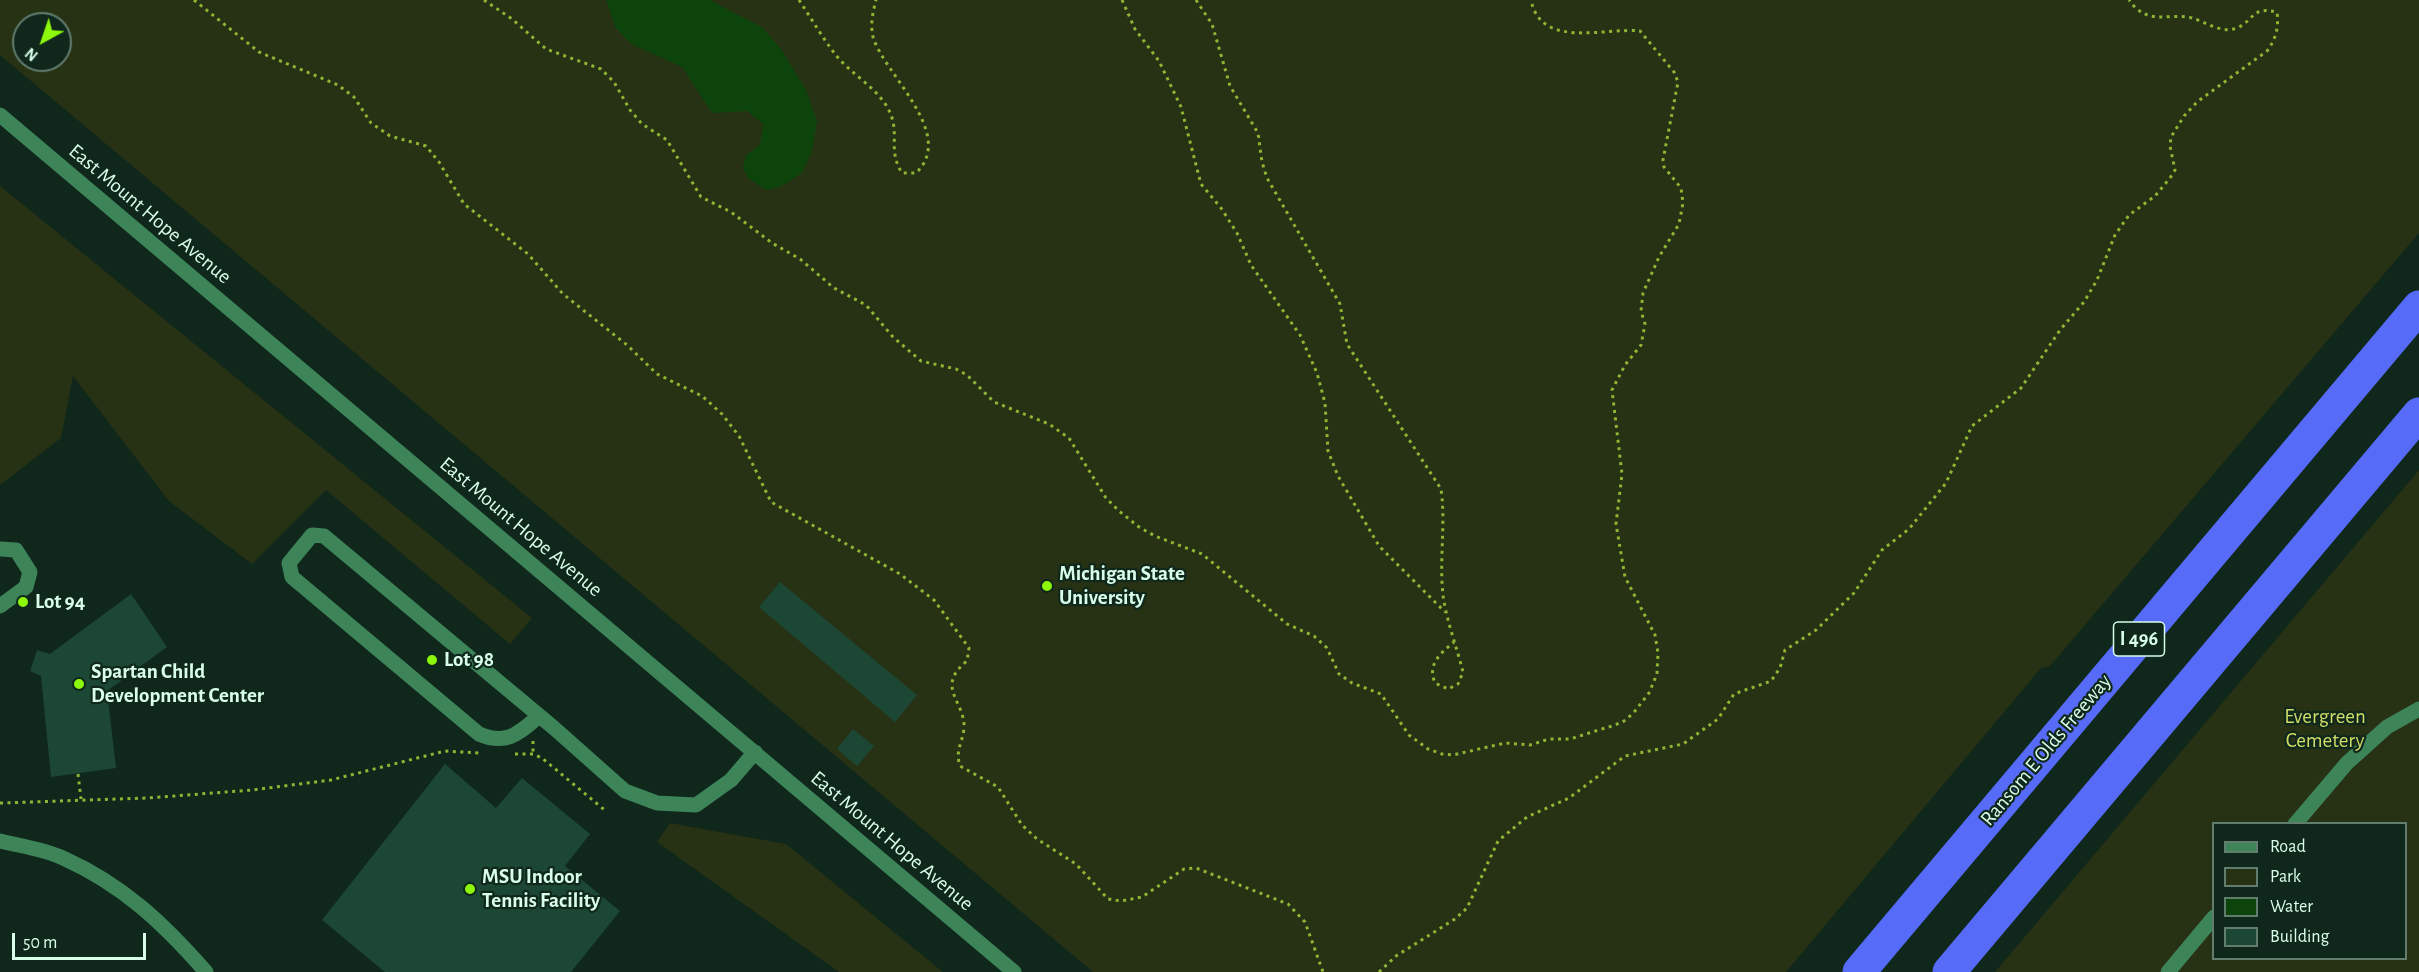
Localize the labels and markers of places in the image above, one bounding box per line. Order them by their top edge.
place label: Michigan State University [1059,561,1185,611]
marker: Michigan State University [1040,579,1054,593]
place label: Lot 94 [35,589,85,615]
marker: Lot 94 [16,595,30,609]
place label: Lot 98 [444,647,494,673]
marker: Lot 98 [425,653,439,667]
place label: Spartan Child Development Center [91,659,264,709]
marker: Spartan Child Development Center [72,677,86,691]
place label: MSU Indoor Tennis Facility [482,864,600,914]
marker: MSU Indoor Tennis Facility [463,882,477,896]

